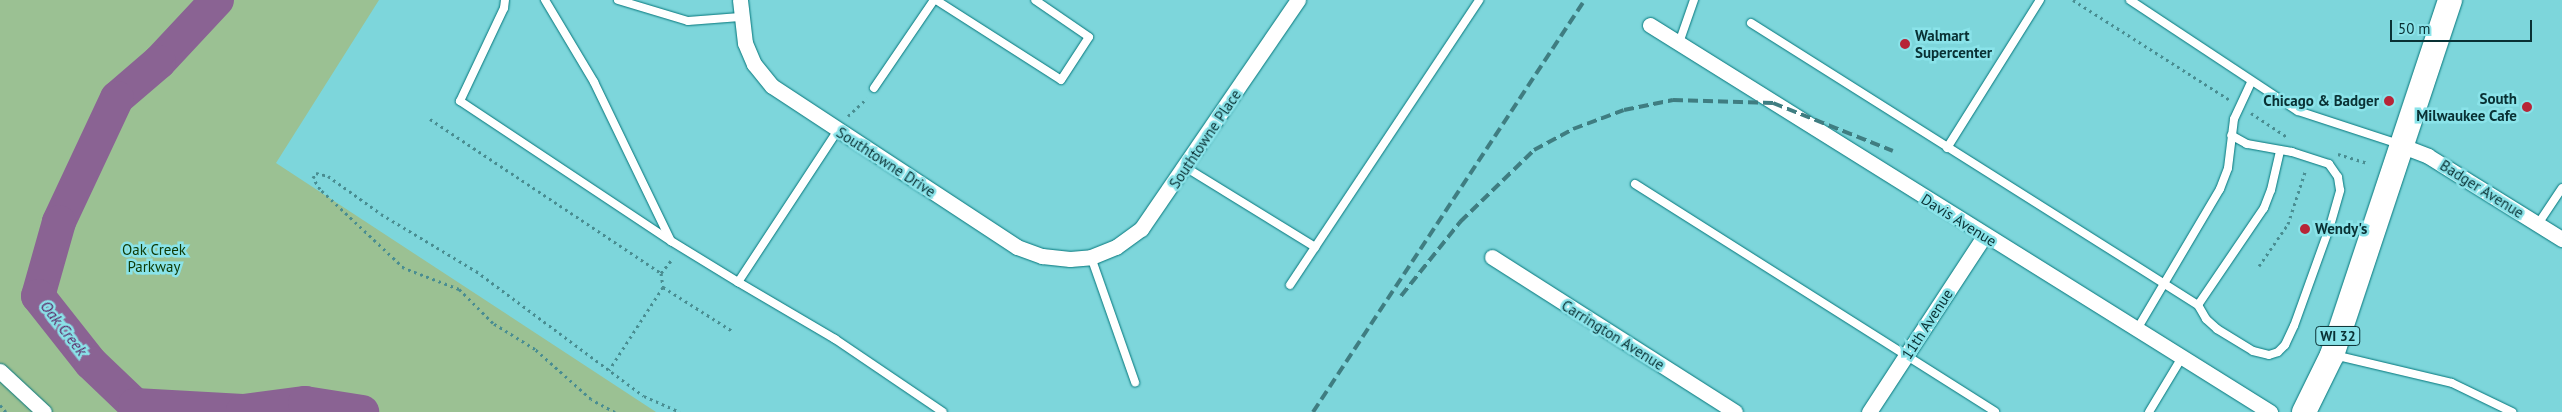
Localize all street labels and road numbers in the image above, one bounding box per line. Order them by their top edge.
street label: Southtowne Place [1165,86,1245,192]
street label: Southtowne Drive [833,123,939,201]
street label: Badger Avenue [2437,156,2527,222]
street label: Davis Avenue [1918,190,2000,250]
street label: 11th Avenue [1898,285,1956,363]
street label: Carrington Avenue [1558,296,1668,374]
road number: WI 32 [2314,324,2362,348]

